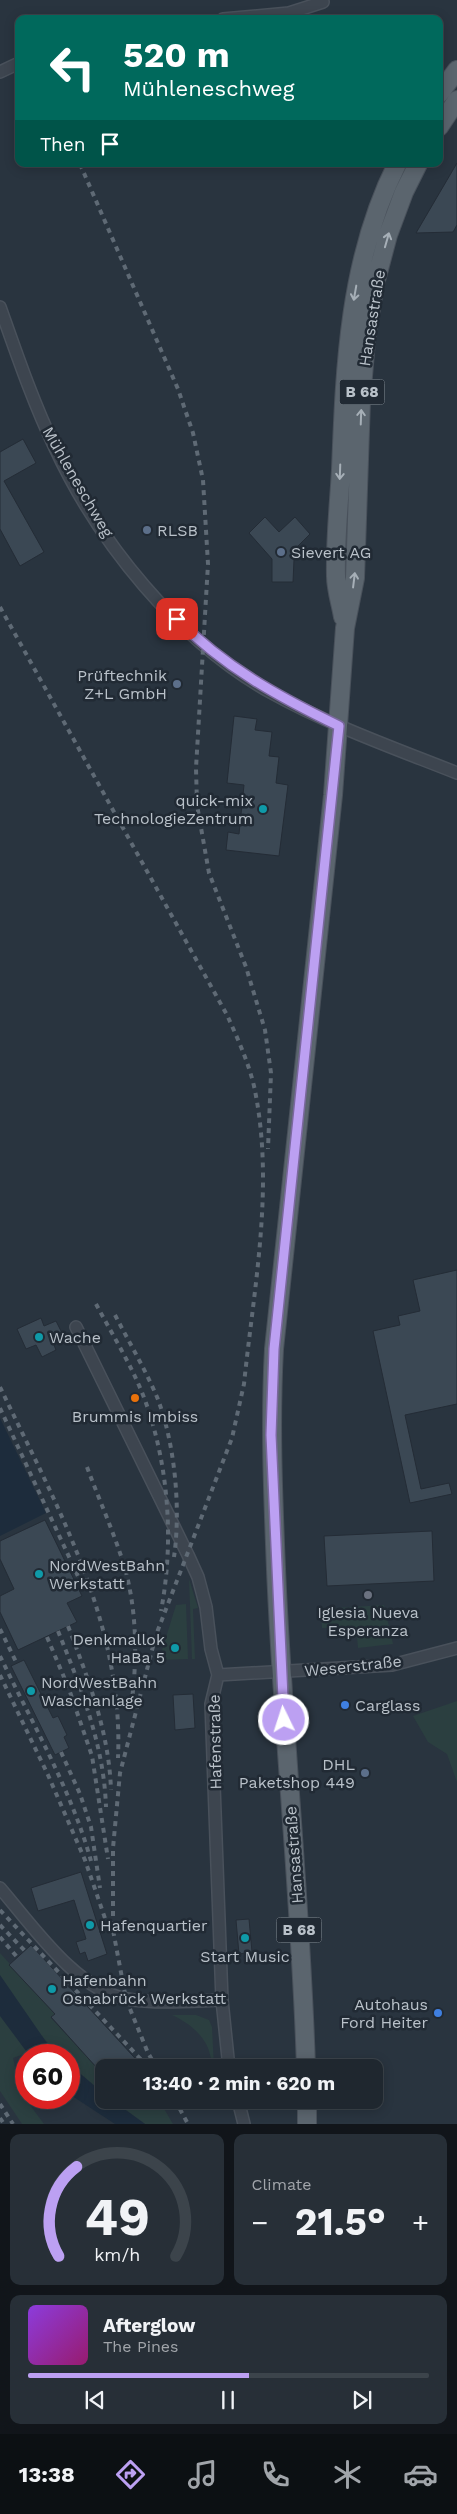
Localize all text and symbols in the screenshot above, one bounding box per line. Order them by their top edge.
text: 520 m [123,34,230,76]
icon: left [40,35,105,100]
text: Mühleneschweg [123,76,294,101]
icon: arrive [96,130,124,158]
text: Then [40,133,86,156]
one-way arrow [382,232,392,248]
street label: Hansastraße [355,268,389,368]
one-way arrow [350,285,360,301]
road number: B 68 [340,380,384,404]
one-way arrow [356,410,365,426]
street label: Mühleneschweg [39,423,118,541]
one-way arrow [336,464,345,480]
place label: RLSB [157,521,198,540]
marker: RLSB [141,524,153,536]
place label: Sievert AG [291,543,371,562]
marker: Sievert AG [275,546,287,558]
one-way arrow [349,572,359,588]
pin [156,598,198,640]
icon: arrive [163,605,191,633]
place label: Prüftechnik Z+L GmbH [77,666,167,703]
marker: Prüftechnik Z+L GmbH [171,678,183,690]
place label: quick-mix TechnologieZentrum [94,791,253,828]
marker: quick-mix TechnologieZentrum [257,803,269,815]
place label: Wache [49,1328,101,1347]
marker: Wache [33,1331,45,1343]
marker: Brummis Imbiss [129,1392,141,1404]
place label: Brummis Imbiss [72,1407,198,1426]
place label: NordWestBahn Werkstatt [49,1556,165,1593]
marker: NordWestBahn Werkstatt [33,1568,45,1580]
marker: Iglesia Nueva Esperanza [362,1589,374,1601]
place label: Iglesia Nueva Esperanza [317,1603,419,1640]
place label: Denkmallok HaBa 5 [72,1630,165,1667]
marker: Denkmallok HaBa 5 [169,1642,181,1654]
street label: Weserstraße [304,1651,402,1681]
place label: NordWestBahn Waschanlage [41,1673,157,1710]
marker: NordWestBahn Waschanlage [25,1685,37,1697]
position arrow [257,1693,309,1745]
street label: Hafenstraße [205,1694,225,1790]
place label: Carglass [355,1696,421,1715]
marker: Carglass [339,1699,351,1711]
place label: DHL Paketshop 449 [239,1755,355,1792]
marker: DHL Paketshop 449 [359,1767,371,1779]
street label: Hansastraße [281,1806,307,1904]
place label: Hafenquartier [100,1916,208,1935]
road number: B 68 [276,1918,322,1942]
marker: Hafenquartier [84,1919,96,1931]
marker: Start Music [239,1932,251,1944]
place label: Start Music [200,1947,290,1966]
place label: Hafenbahn Osnabrück Werkstatt [62,1971,227,2008]
marker: Hafenbahn Osnabrück Werkstatt [46,1983,58,1995]
place label: Autohaus Ford Heiter [340,1995,428,2032]
marker: Autohaus Ford Heiter [432,2007,444,2019]
speed limit sign: 60 [15,2044,80,2109]
text: 13:40 · 2 min · 620 m [143,2072,335,2095]
text: Climate [252,2175,312,2194]
text: 49 [84,2187,150,2248]
text: 21.5° [295,2200,386,2244]
text: − [252,2206,268,2239]
text: + [412,2206,429,2239]
text: km/h [94,2244,140,2265]
text: Afterglow [103,2314,195,2337]
text: The Pines [103,2337,179,2356]
icon: previous [81,2386,109,2414]
icon: pause [214,2386,242,2414]
icon: next [348,2386,376,2414]
icon: directions [113,2457,148,2492]
icon: music [185,2457,220,2492]
icon: phone [258,2457,293,2492]
icon: climate [330,2457,365,2492]
icon: car [403,2457,438,2492]
text: 13:38 [19,2462,75,2487]

